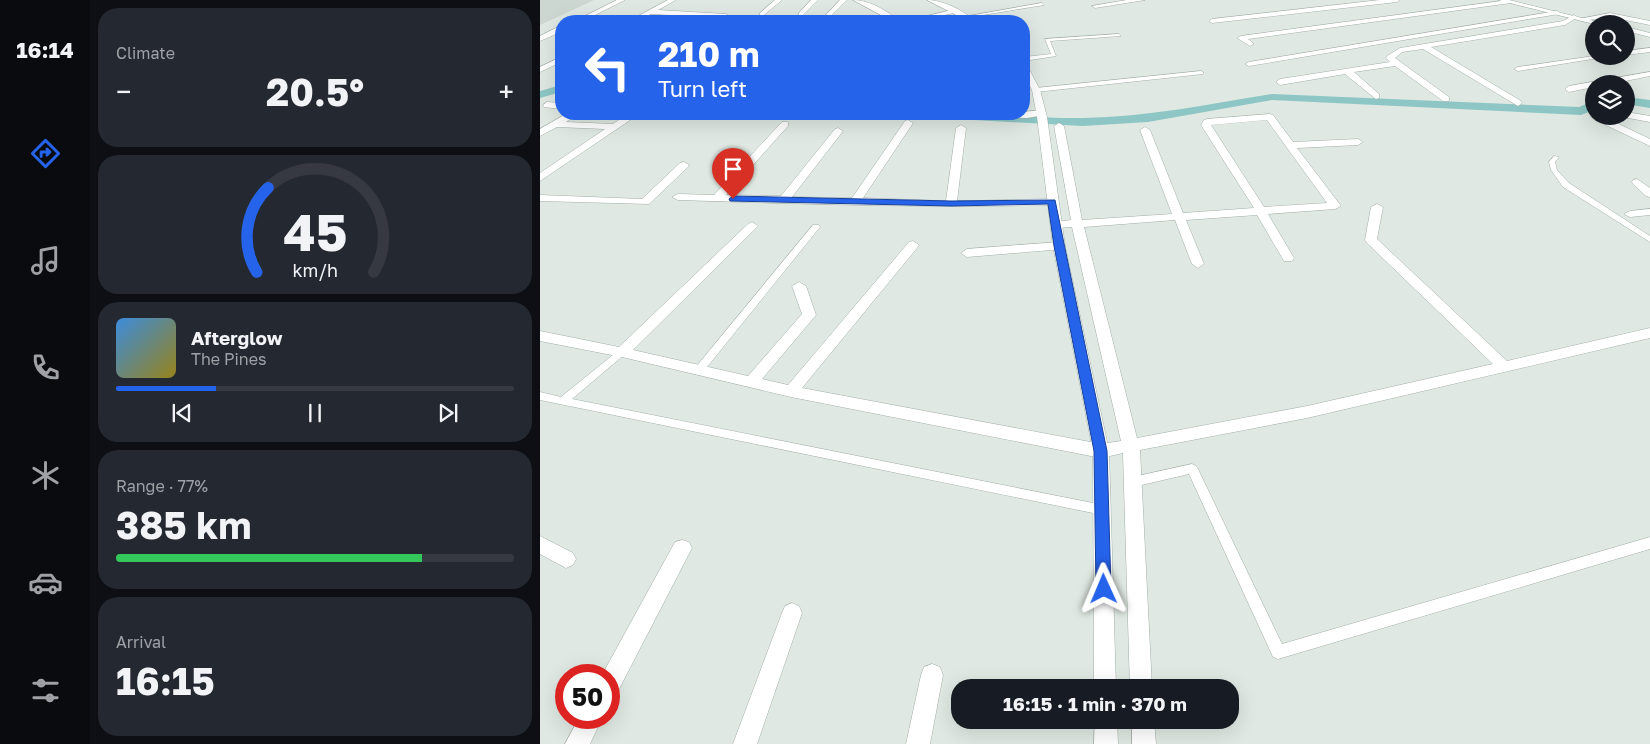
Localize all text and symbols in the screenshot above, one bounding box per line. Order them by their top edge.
map controls [1585,15,1635,125]
button: search [1585,15,1635,65]
text: 210 m [658,33,760,75]
icon: left [575,35,640,100]
text: 16:14 [16,36,74,63]
text: Climate [116,43,175,63]
text: 20.5° [266,69,364,114]
text: − [116,75,131,108]
text: + [499,75,514,108]
text: Turn left [658,75,747,102]
button: layers [1585,75,1635,125]
icon: directions [28,136,63,171]
pin [712,148,754,199]
icon: arrive [719,155,747,183]
text: 45 [283,200,347,262]
icon: music [28,243,63,278]
text: km/h [292,259,338,281]
text: Afterglow [191,326,282,349]
text: The Pines [191,349,266,369]
icon: phone [28,350,63,385]
icon: previous [168,399,196,427]
icon: pause [301,399,329,427]
icon: next [434,399,462,427]
icon: climate [28,458,63,493]
text: Range · 77% [116,476,208,496]
text: 385 km [116,502,251,547]
position arrow [1077,562,1129,614]
icon: car [28,565,63,600]
text: Arrival [116,632,166,652]
text: 16:15 [116,658,215,703]
speed limit sign: 50 [555,664,620,729]
icon: filters [28,673,63,708]
text: 16:15 · 1 min · 370 m [1003,692,1187,715]

